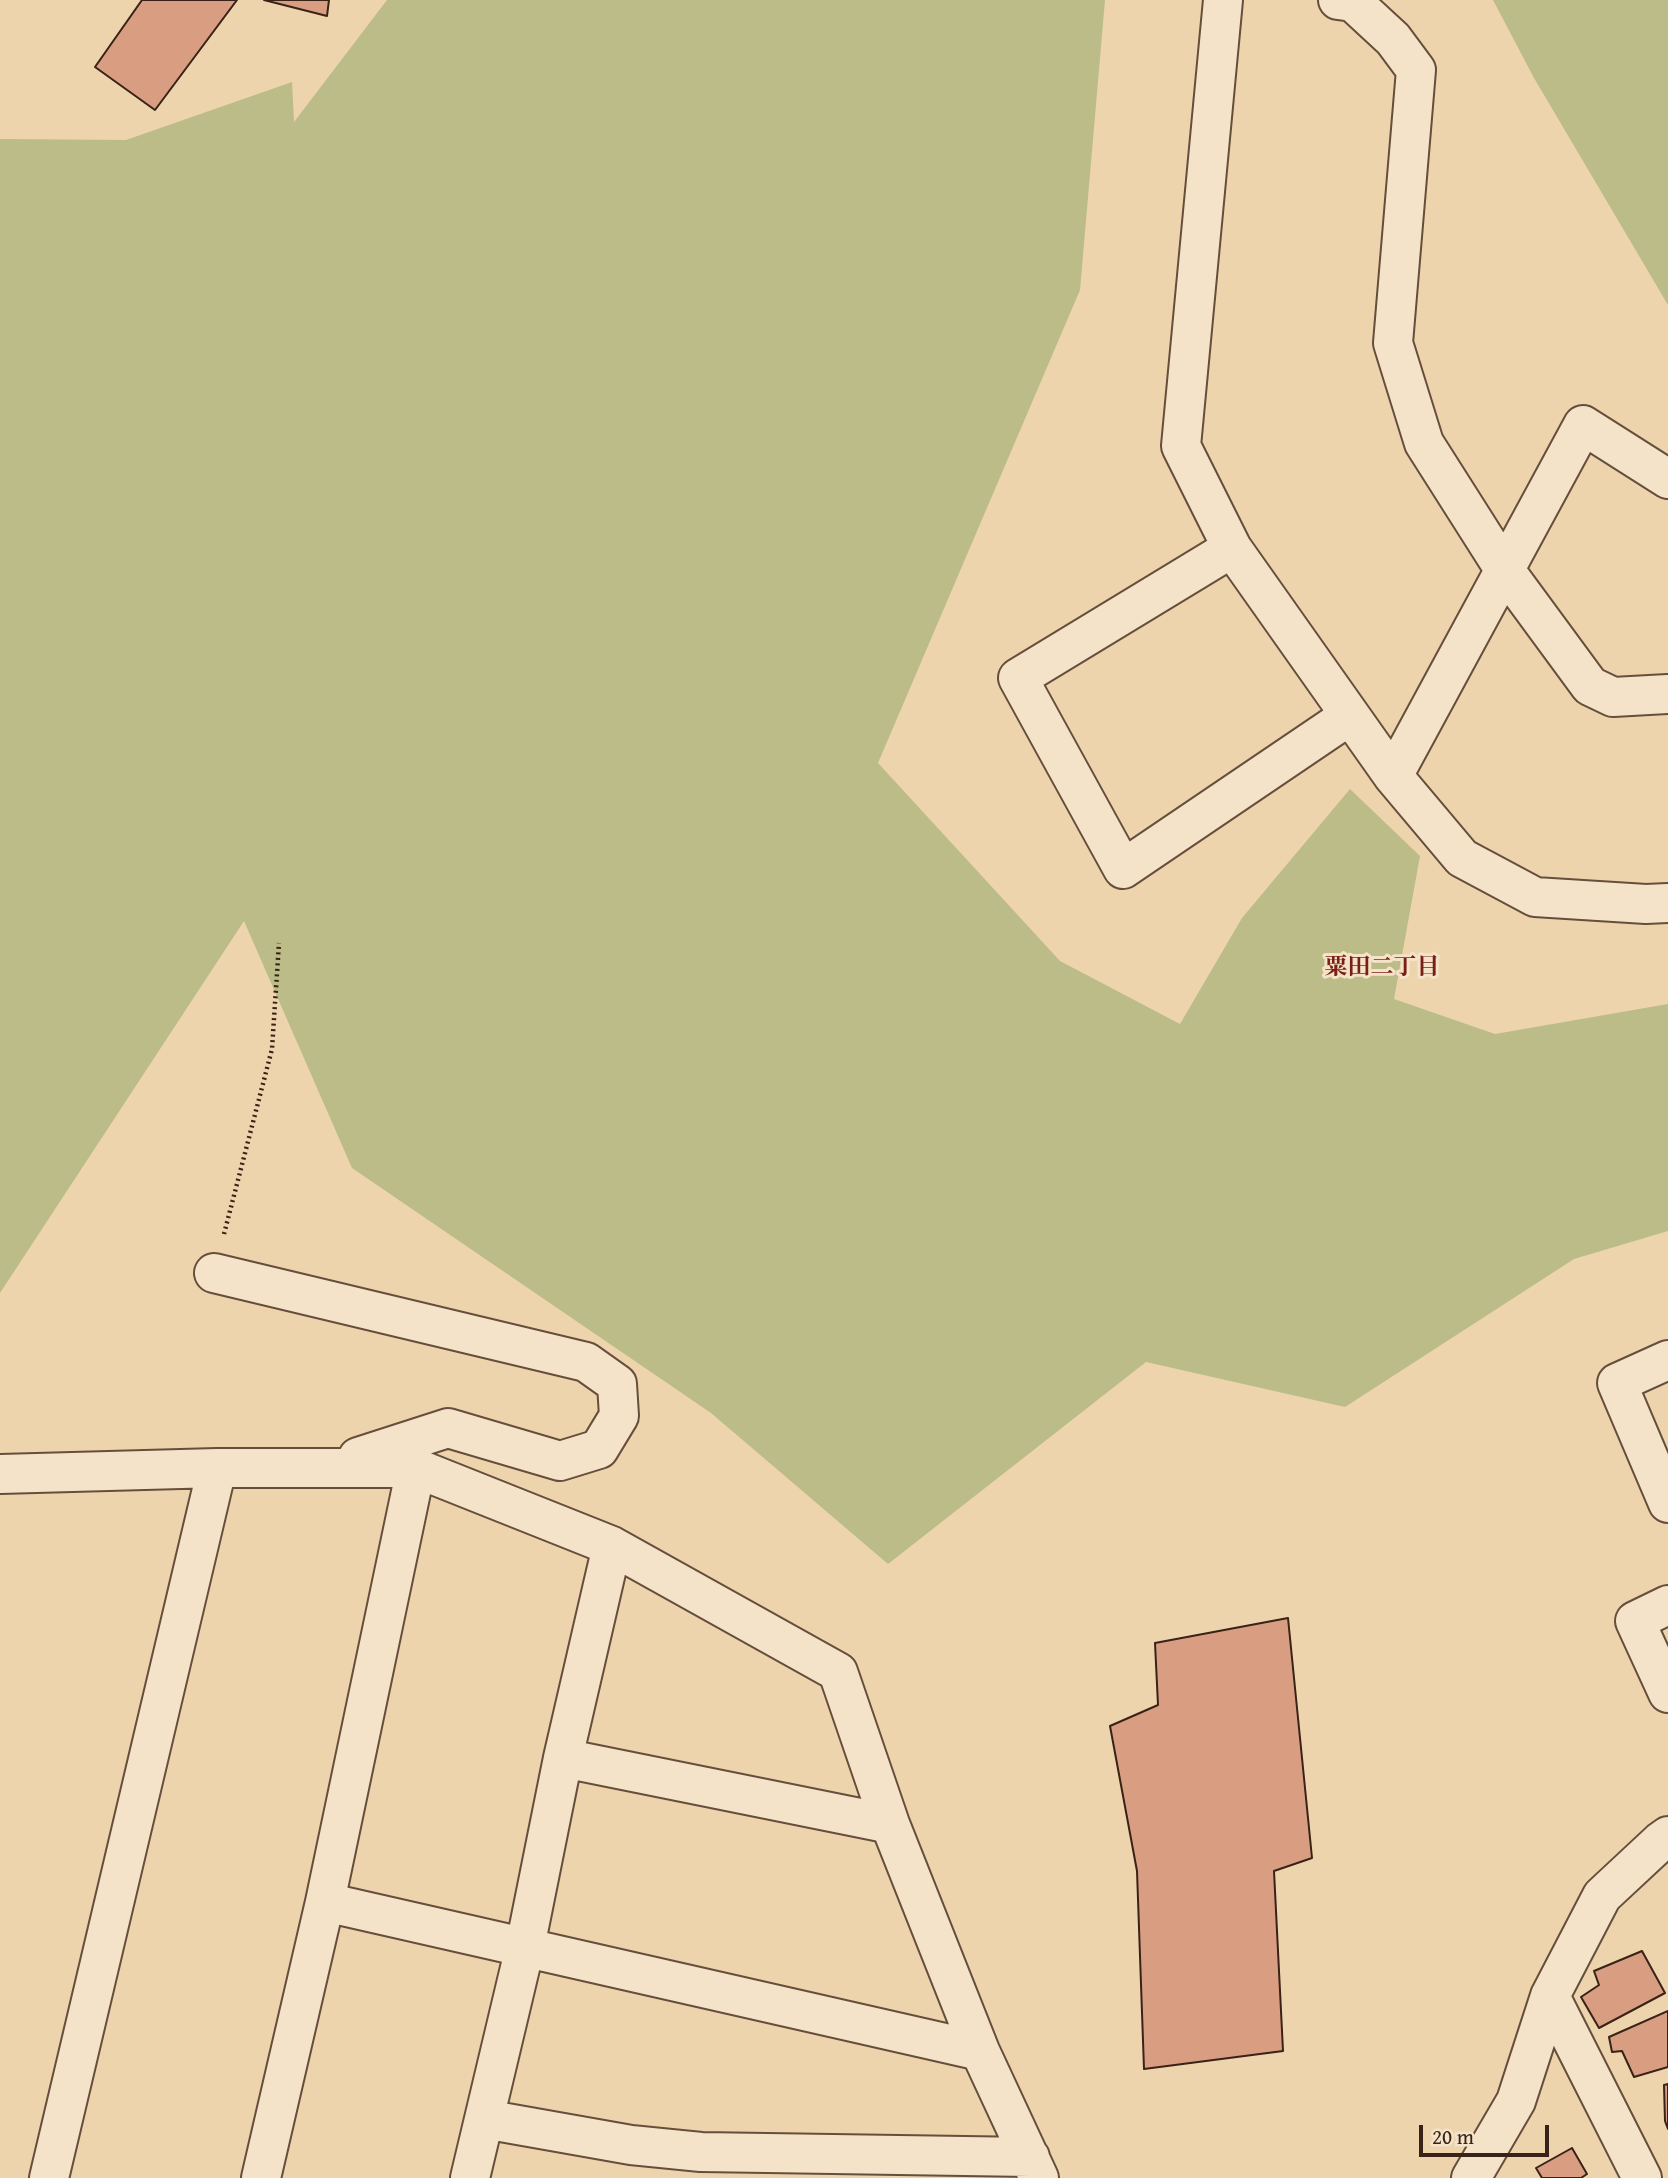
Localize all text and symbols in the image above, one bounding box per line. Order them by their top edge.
district label: 粟田二丁目 [1325,954,1439,982]
scale bar [1423,2112,1552,2156]
text: 20 m [1432,2121,1474,2152]

